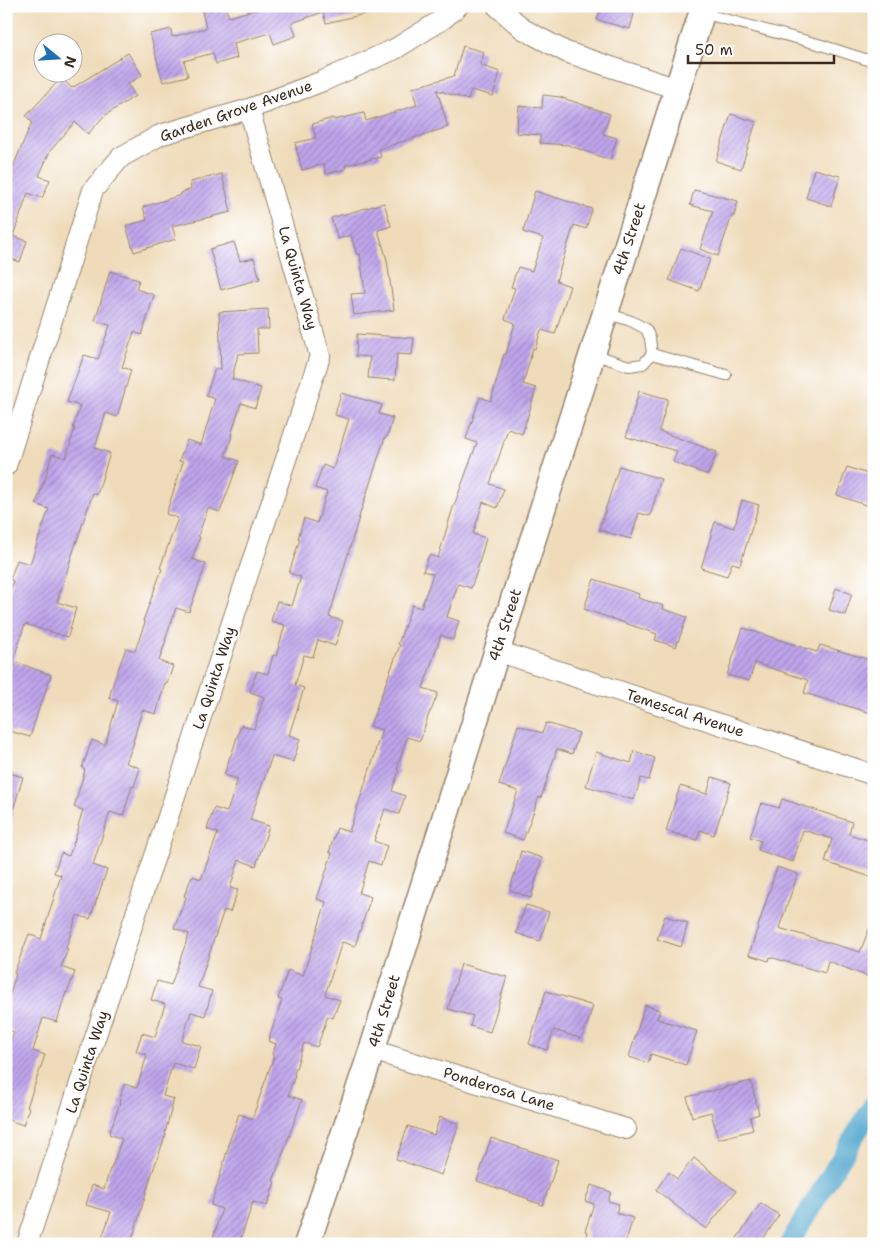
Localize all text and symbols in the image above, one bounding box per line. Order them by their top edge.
north arrow [32,32,82,82]
scale bar [688,32,834,64]
text: 50 m [695,40,733,60]
text: N [60,54,81,70]
street label: Garden Grove Avenue [157,76,315,146]
street label: 4th Street [608,200,650,278]
street label: La Quinta Way [274,224,322,332]
street label: 4th Street [484,586,526,664]
street label: La Quinta Way [188,624,240,732]
street label: Temescal Avenue [623,684,747,742]
street label: 4th Street [363,972,405,1050]
street label: La Quinta Way [61,1008,113,1116]
street label: Ponderosa Lane [441,1062,557,1116]

